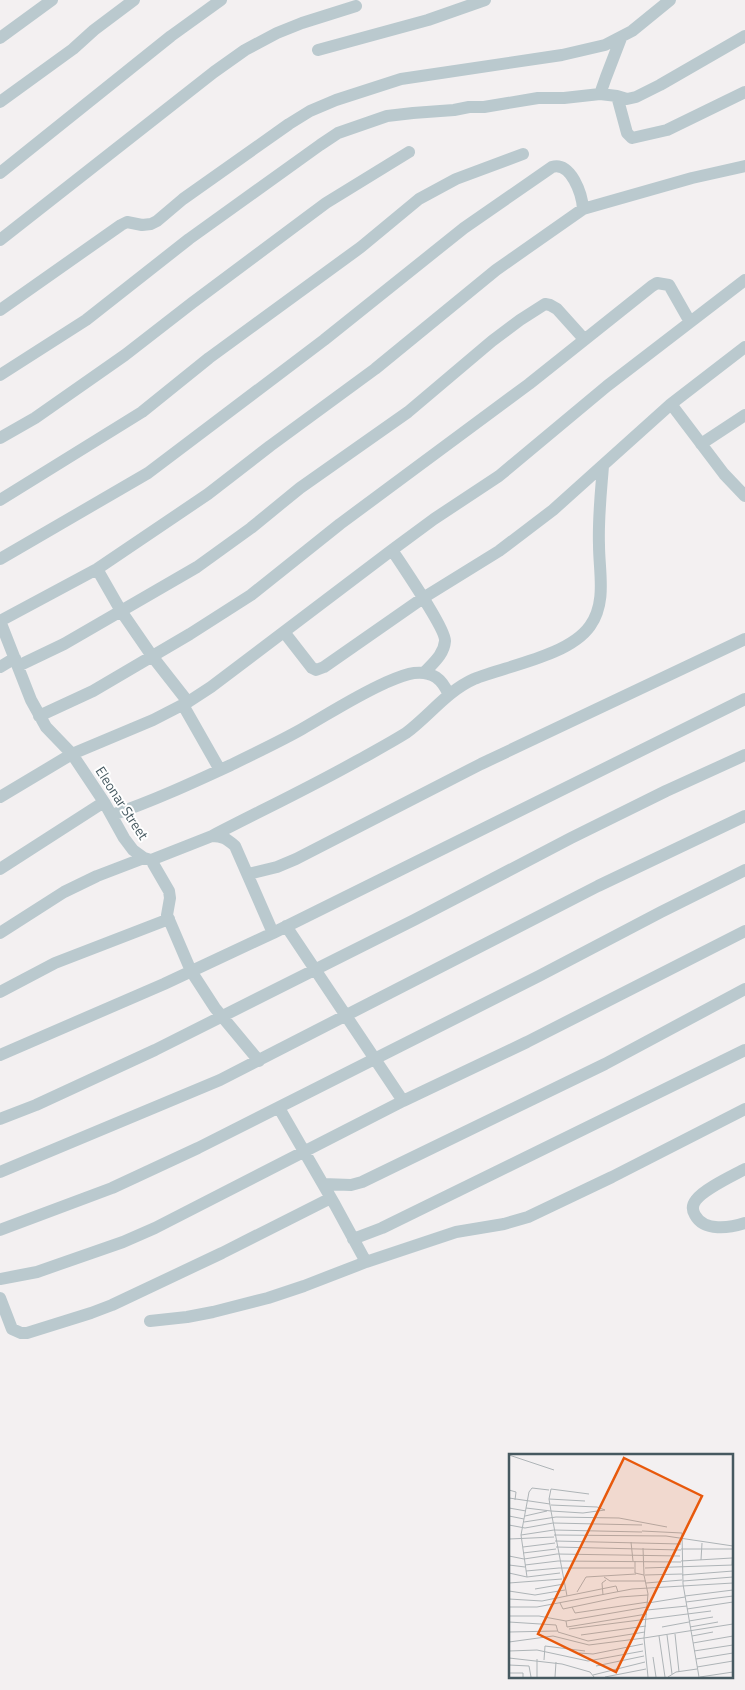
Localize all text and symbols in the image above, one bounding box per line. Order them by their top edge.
street label: Eleonar Street [91,762,154,844]
inset map [509,1454,732,1678]

